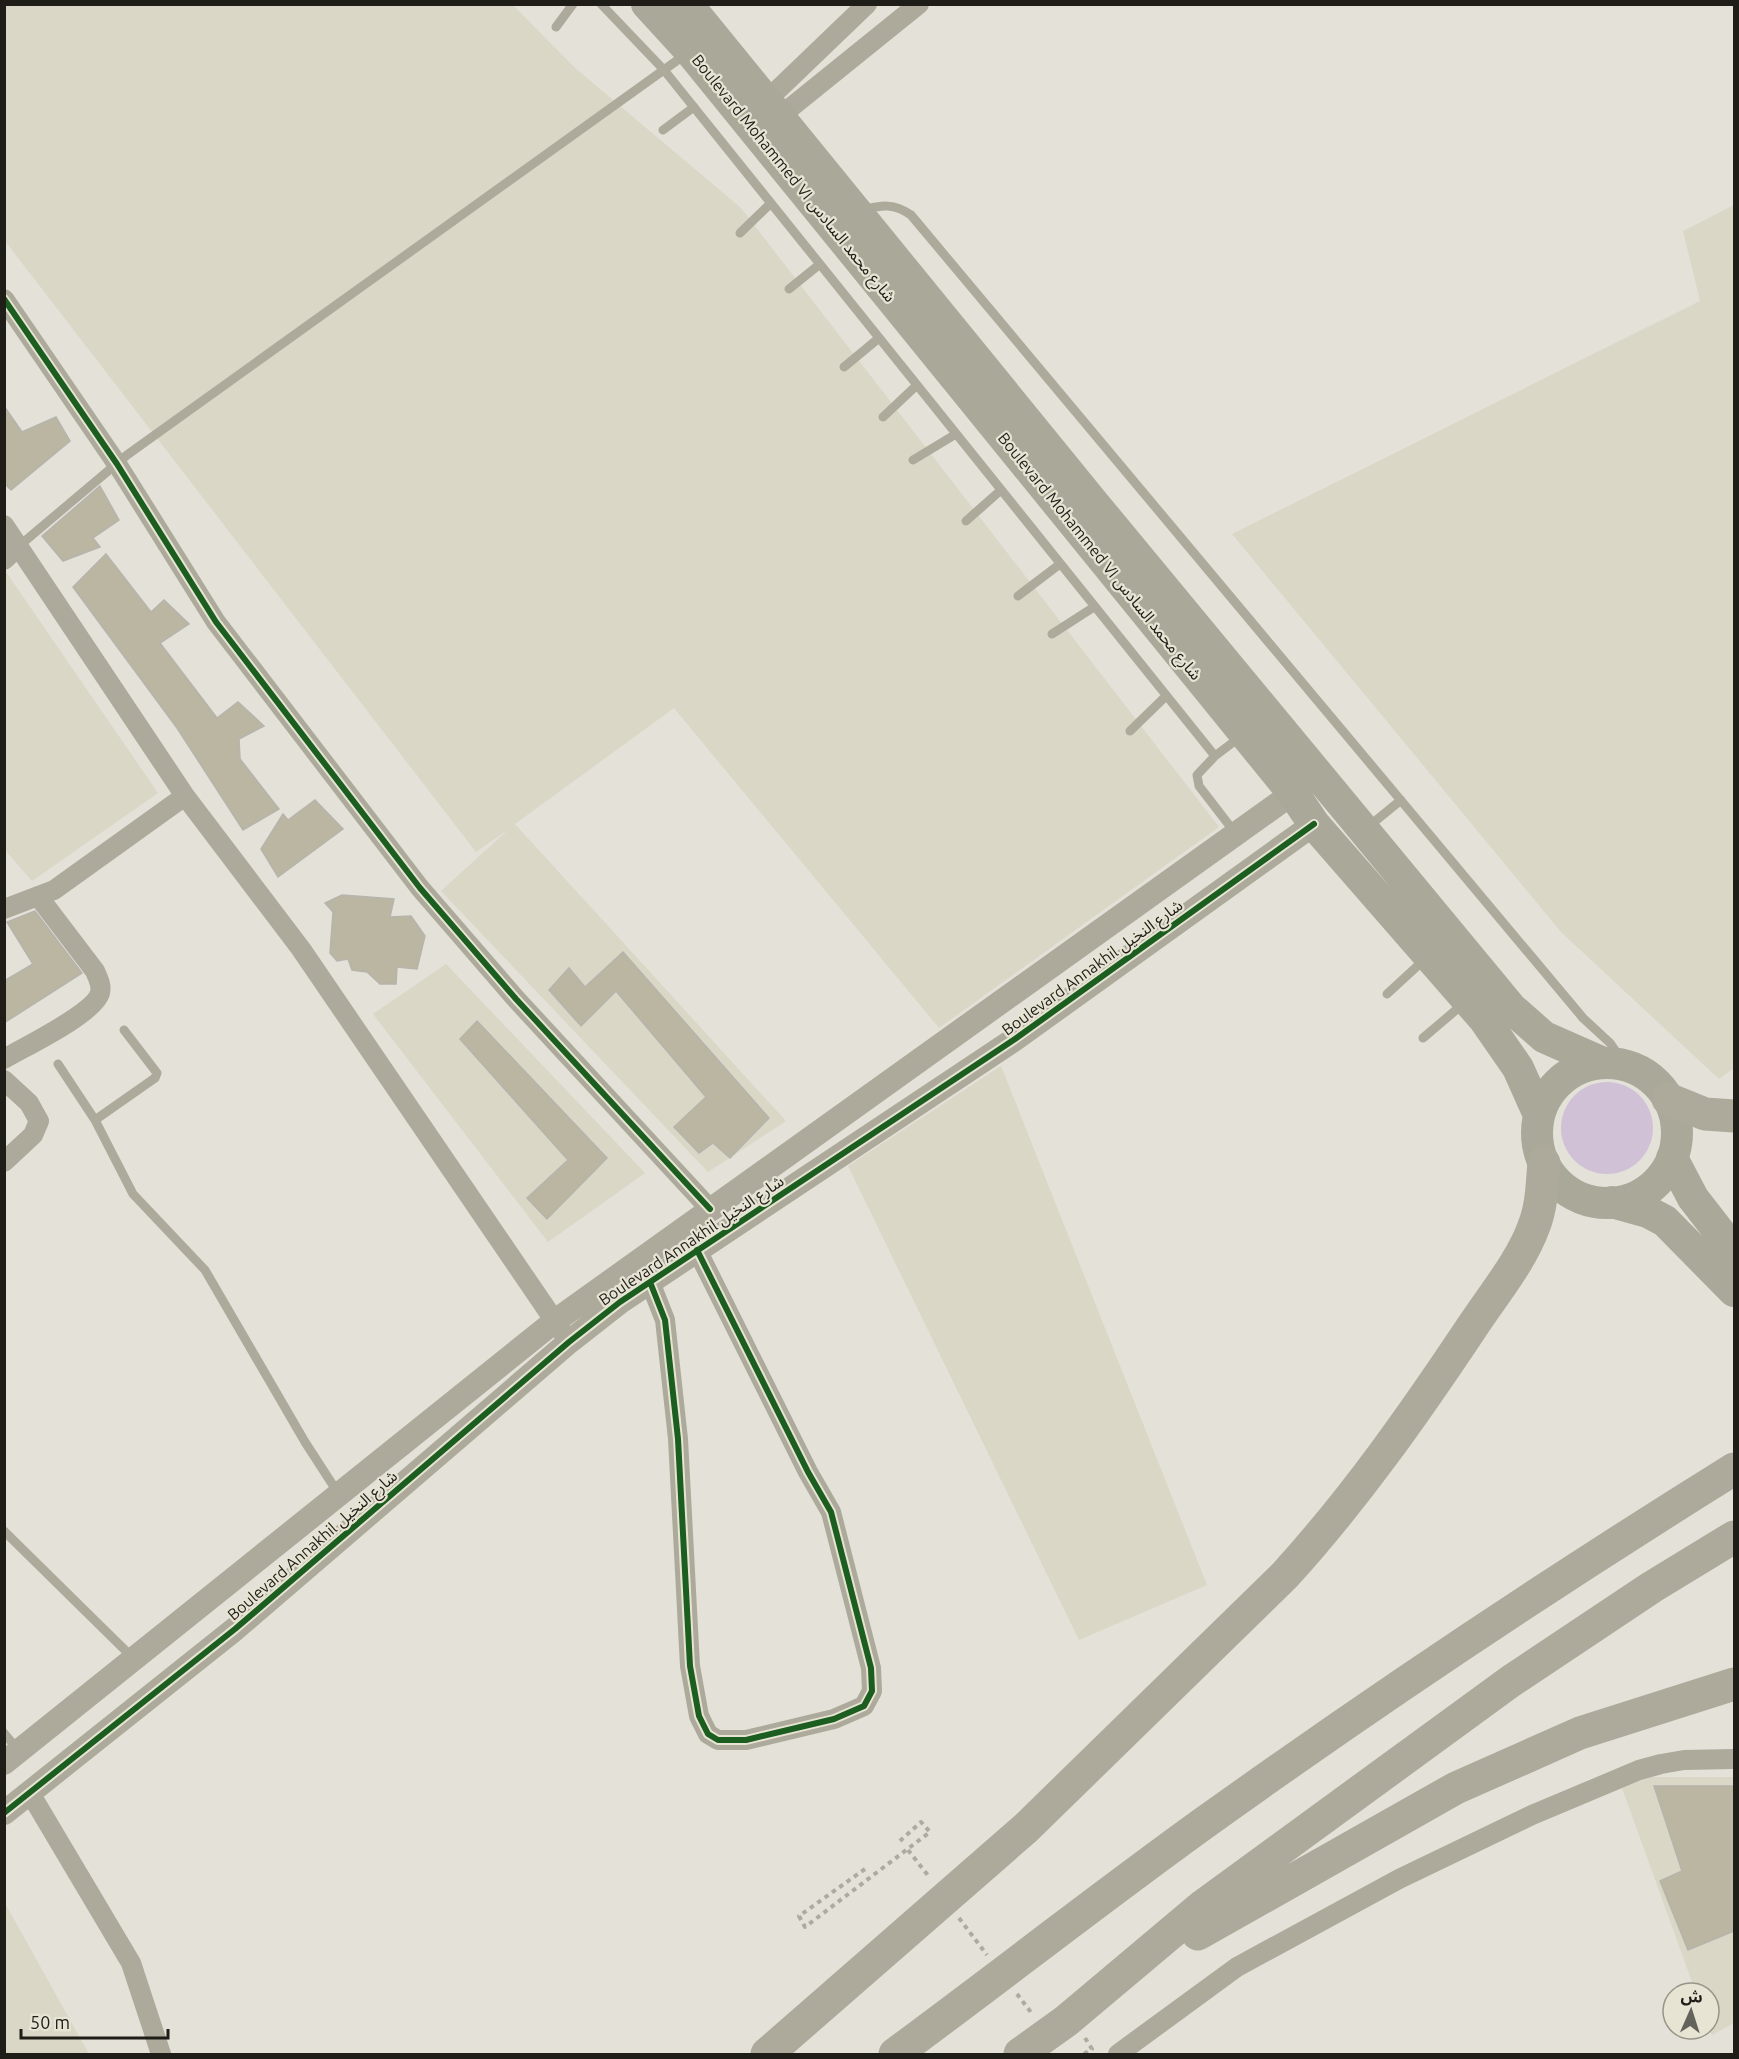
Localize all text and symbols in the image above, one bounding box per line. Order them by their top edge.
street label: Boulevard Mohammed VI شارع محمد السادس [685,51,899,308]
street label: Boulevard Mohammed VI شارع محمد السادس [991,429,1205,686]
street label: Boulevard Annakhil شارع النخيل [998,895,1188,1042]
street label: Boulevard Annakhil شارع النخيل [595,1171,789,1312]
street label: Boulevard Annakhil شارع النخيل [224,1466,403,1627]
north arrow [1661,1981,1721,2041]
text: ش [1680,1986,1703,2007]
scale bar [21,2002,168,2040]
text: 50 m [30,2012,70,2032]

